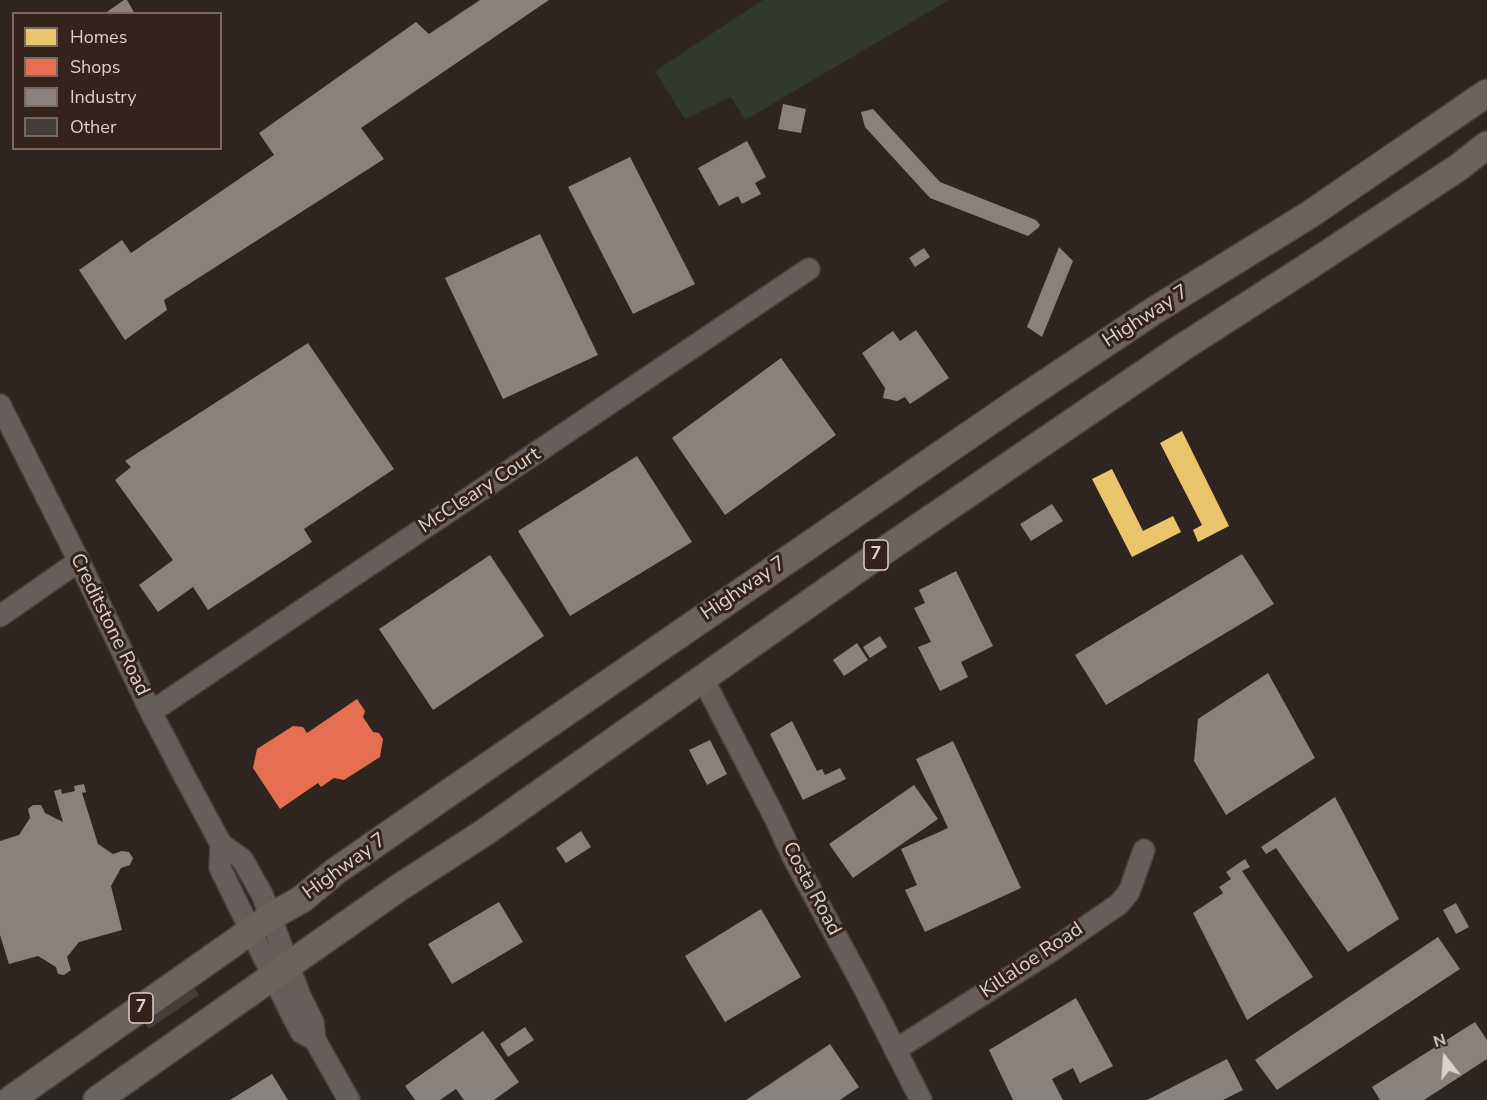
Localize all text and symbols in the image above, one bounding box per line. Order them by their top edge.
legend [12,12,222,150]
text: Homes [70,25,127,49]
text: Shops [70,55,120,79]
text: Industry [70,85,137,109]
text: Other [70,115,116,139]
street label: Highway 7 [1099,280,1193,354]
street label: McCleary Court [415,443,545,539]
road number: 7 [864,540,888,570]
street label: Creditstone Road [64,550,154,700]
street label: Highway 7 [697,552,791,626]
street label: Highway 7 [299,829,391,905]
street label: Costa Road [776,838,846,940]
street label: Killaloe Road [976,918,1088,1004]
road number: 7 [129,993,153,1023]
north arrow [1415,1028,1475,1088]
text: N [1431,1029,1449,1053]

